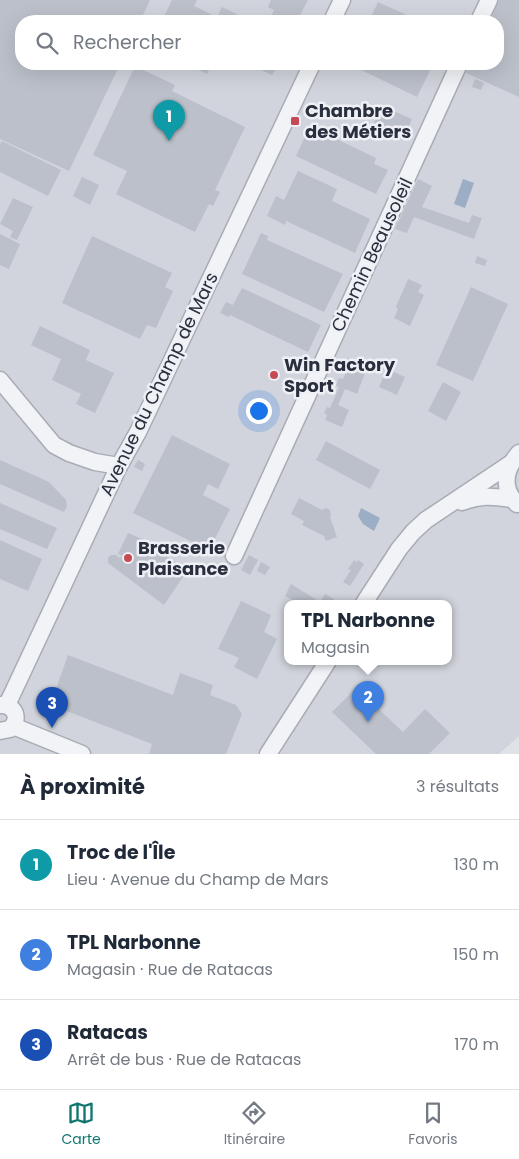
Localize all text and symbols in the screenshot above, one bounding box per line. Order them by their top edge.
search box [15,15,504,70]
icon: search [33,29,61,57]
text: Rechercher [73,29,181,56]
place label: Chambre des Métiers [305,98,411,144]
pin: 1 [153,100,185,141]
marker: Chambre des Métiers [289,115,301,127]
street label: Chemin Beausoleil [325,174,418,336]
street label: Avenue du Champ de Mars [93,268,224,500]
place label: Win Factory Sport [284,352,396,398]
marker: Win Factory Sport [268,369,280,381]
your location [246,398,272,424]
place label: Brasserie Plaisance [138,535,228,581]
marker: Brasserie Plaisance [122,552,134,564]
popup [284,600,452,665]
text: TPL Narbonne [301,607,435,634]
text: Magasin [301,636,370,659]
pin: 2 [352,681,384,722]
pin: 3 [36,687,68,728]
text: À proximité [20,772,145,801]
text: 3 résultats [416,775,499,798]
text: Troc de l'Île [67,839,175,866]
text: 1 [33,853,39,876]
text: 130 m [454,853,499,876]
text: Lieu · Avenue du Champ de Mars [67,868,329,891]
text: TPL Narbonne [67,929,201,956]
text: 2 [31,943,41,966]
text: 150 m [453,943,499,966]
text: Magasin · Rue de Ratacas [67,958,273,981]
text: Ratacas [67,1019,148,1046]
text: 3 [31,1033,41,1056]
text: 170 m [454,1033,499,1056]
text: Arrêt de bus · Rue de Ratacas [67,1048,301,1071]
tab: Carte [61,1099,101,1150]
tab: Itinéraire [224,1099,285,1150]
tab: Favoris [408,1099,458,1150]

